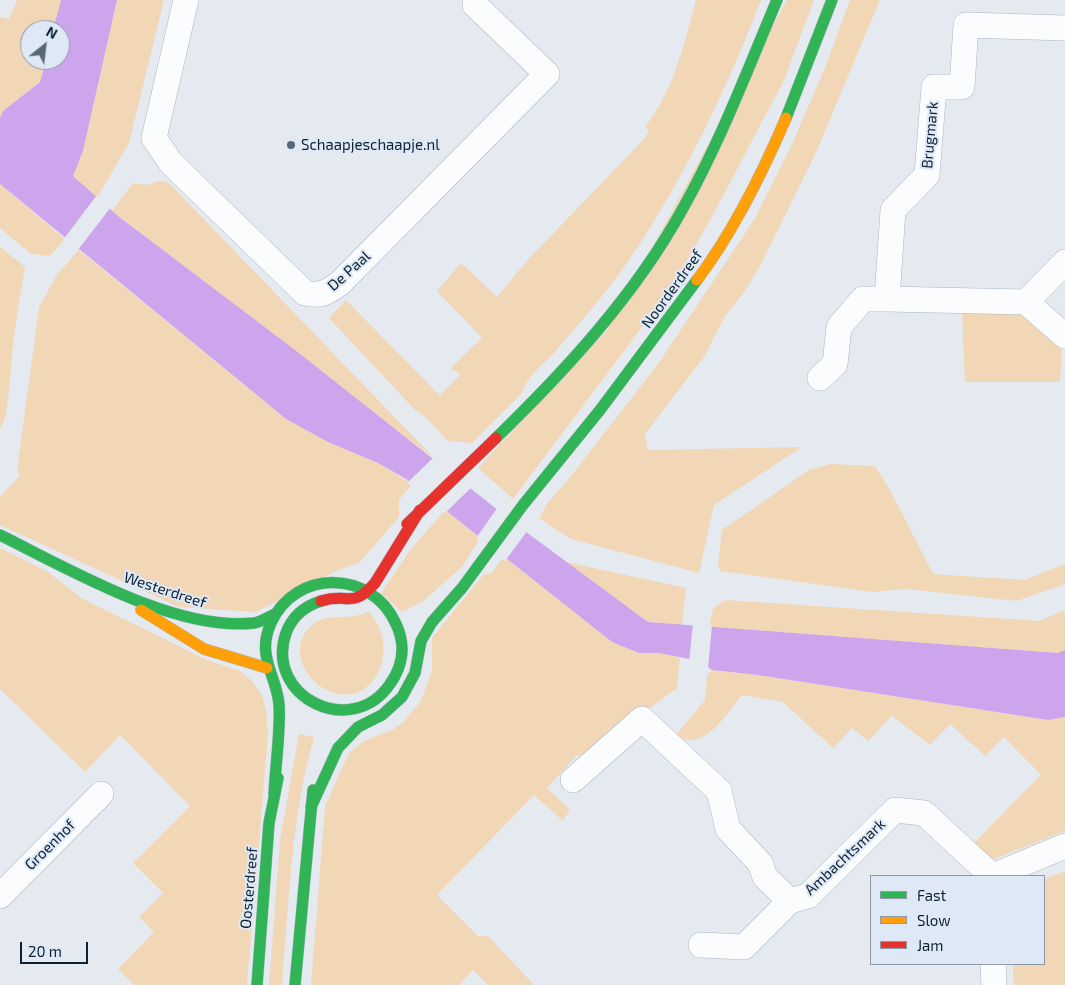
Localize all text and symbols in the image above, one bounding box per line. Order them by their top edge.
north arrow [20,20,70,70]
text: N [43,22,61,42]
street label: Brugmark [918,101,942,169]
place label: Schaapjeschaapje.nl [301,136,440,154]
marker: Schaapjeschaapje.nl [285,139,297,151]
street label: Noorderdreef [638,246,706,332]
street label: De Paal [324,247,374,295]
street label: Westerdreef [122,568,208,612]
street label: Ambachtsmark [801,815,889,899]
street label: Groenhof [21,816,79,874]
street label: Oosterdreef [236,846,262,930]
legend [870,875,1045,965]
text: Fast [917,886,946,904]
text: Slow [917,911,951,929]
scale bar [22,932,90,964]
text: Jam [917,936,943,954]
text: 20 m [28,942,62,960]

